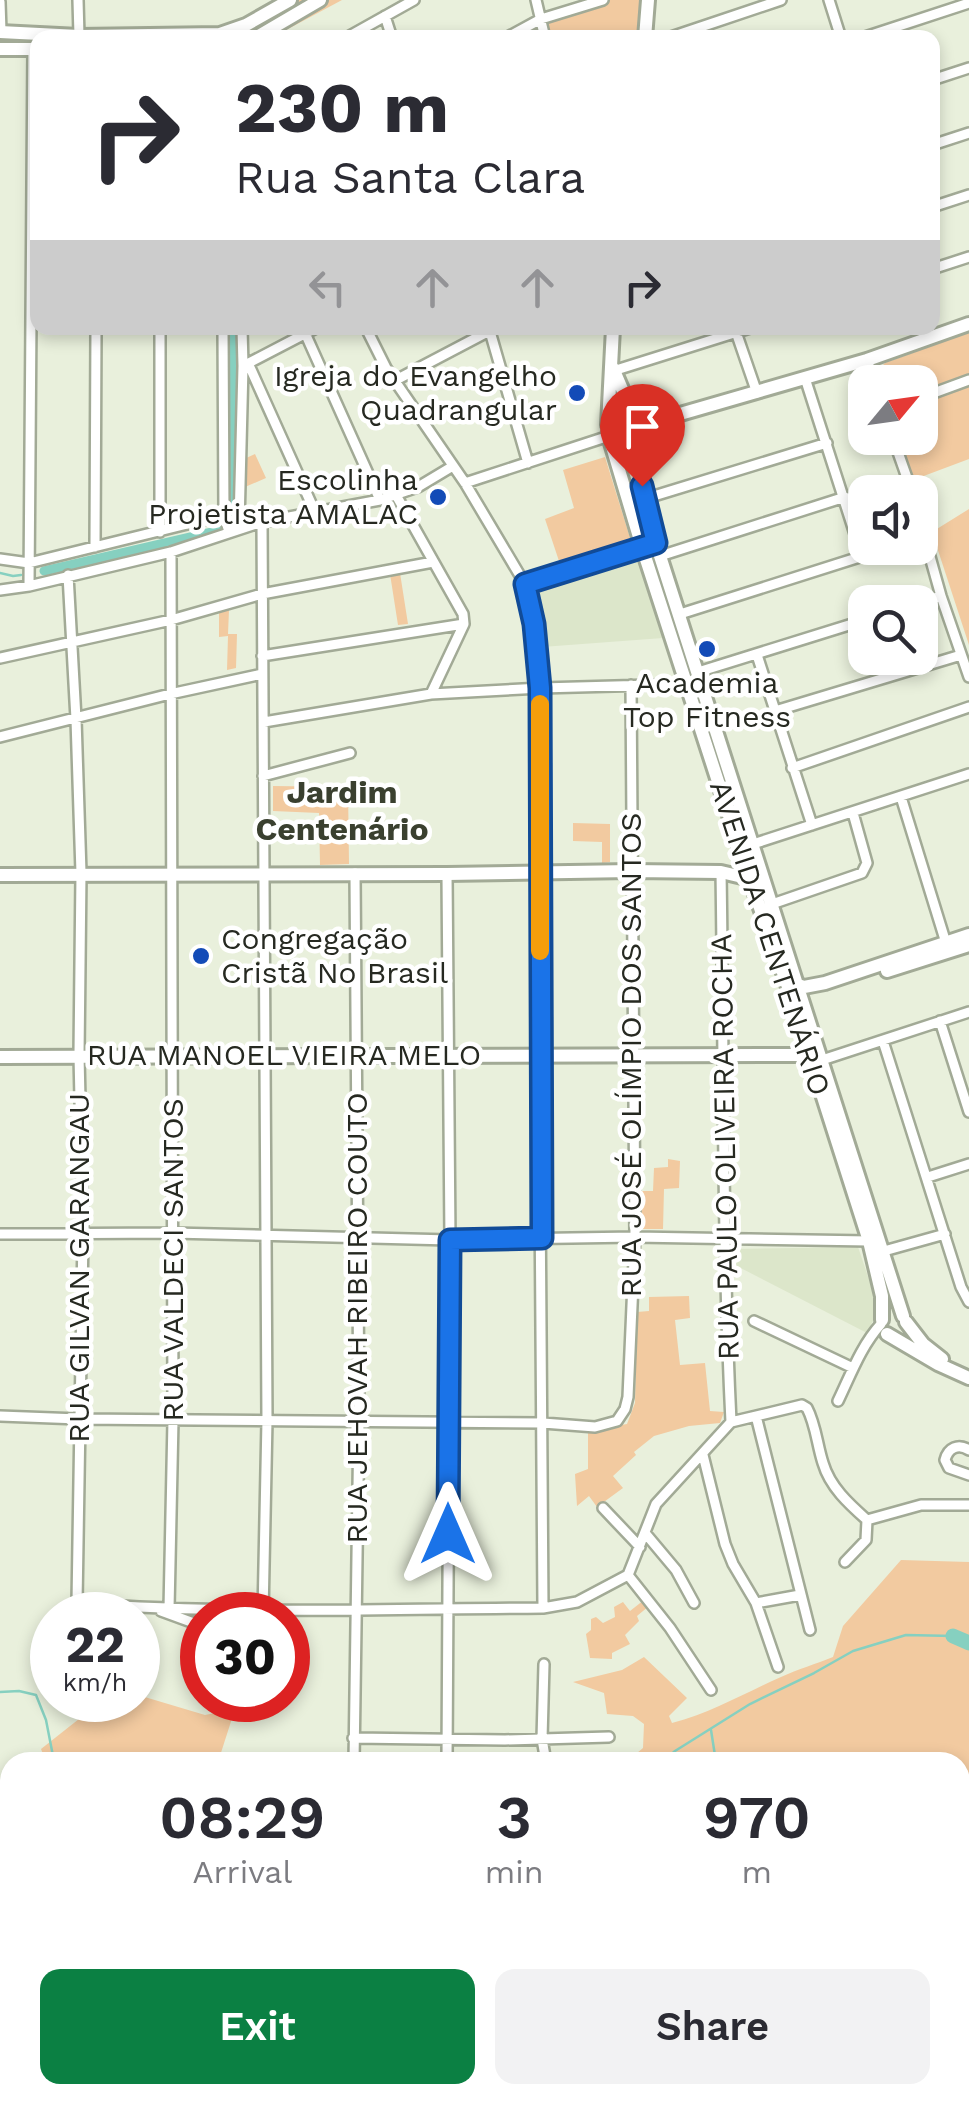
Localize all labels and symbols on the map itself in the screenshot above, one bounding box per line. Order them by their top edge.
place label: Igreja do Evangelho Quadrangular [274,358,557,427]
north arrow [848,365,938,455]
marker: Igreja do Evangelho Quadrangular [566,382,588,404]
pin [600,384,685,487]
place label: Escolinha Projetista AMALAC [148,462,418,531]
marker: Escolinha Projetista AMALAC [427,486,449,508]
marker: Academia Top Fitness [696,638,718,660]
place label: Academia Top Fitness [623,665,791,734]
district label: Jardim Centenário [255,773,429,848]
street label: AVENIDA CENTENÁRIO [703,776,838,1100]
street label: RUA JOSÉ OLÍMPIO DOS SANTOS [613,813,648,1297]
place label: Congregação Cristã No Brasil [221,921,448,990]
street label: RUA PAULO OLIVEIRA ROCHA [703,933,746,1361]
marker: Congregação Cristã No Brasil [190,945,212,967]
street label: RUA MANOEL VIEIRA MELO [87,1037,481,1072]
street label: RUA JEHOVAH RIBEIRO COUTO [339,1092,374,1544]
street label: RUA GILVAN GARANGAU [61,1093,96,1443]
street label: RUA VALDECI SANTOS [155,1098,190,1422]
position arrow [396,1482,500,1586]
speed limit sign: 30 [180,1592,310,1722]

